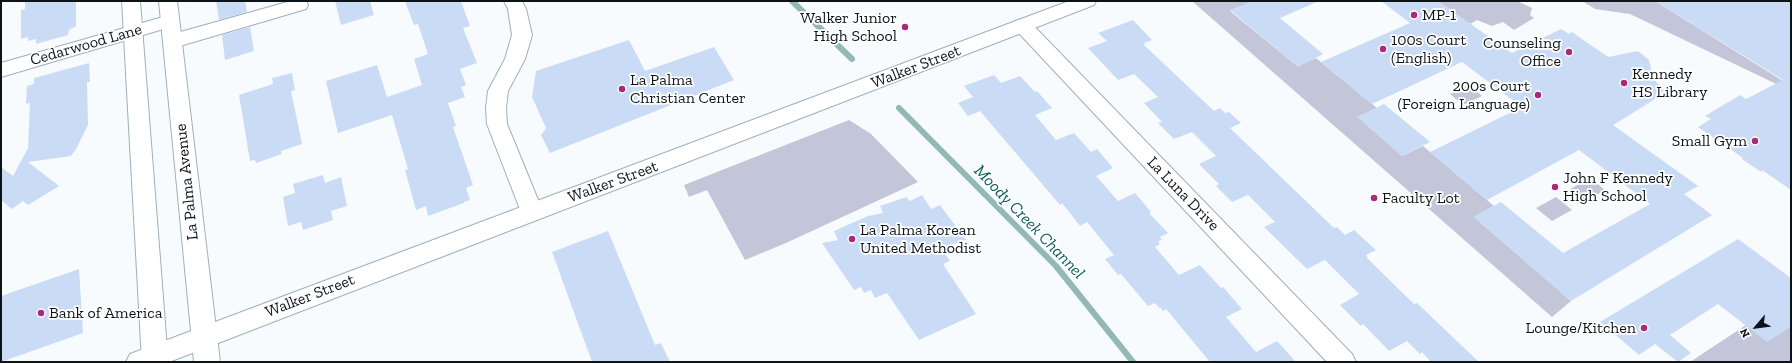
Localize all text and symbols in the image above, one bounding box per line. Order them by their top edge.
place label: MP-1 [1422,5,1456,25]
place label: Walker Junior High School [800,8,897,46]
marker: MP-1 [1409,10,1419,20]
street label: Cedarwood Lane [28,20,144,70]
marker: Walker Junior High School [900,22,910,32]
place label: 100s Court (English) [1391,30,1466,68]
place label: Counseling Office [1483,33,1561,71]
street label: Walker Street [869,41,963,93]
marker: 100s Court (English) [1378,44,1388,54]
marker: Counseling Office [1564,47,1574,57]
place label: Kennedy HS Library [1632,64,1707,102]
place label: La Palma Christian Center [630,70,746,108]
place label: 200s Court (Foreign Language) [1397,76,1530,114]
marker: Kennedy HS Library [1619,78,1629,88]
marker: La Palma Christian Center [617,84,627,94]
marker: 200s Court (Foreign Language) [1533,90,1543,100]
street label: La Palma Avenue [171,123,203,241]
place label: Small Gym [1672,131,1747,151]
marker: Small Gym [1750,136,1760,146]
street label: La Luna Drive [1143,153,1223,235]
street label: Walker Street [565,157,661,207]
water label: Moody Creek Channel [969,161,1089,283]
place label: John F Kennedy High School [1563,168,1673,206]
marker: John F Kennedy High School [1550,182,1560,192]
place label: Faculty Lot [1382,188,1460,208]
marker: Faculty Lot [1369,193,1379,203]
place label: La Palma Korean United Methodist [860,220,981,258]
marker: La Palma Korean United Methodist [847,234,857,244]
street label: Walker Street [263,270,357,322]
place label: Bank of America [49,303,162,323]
north arrow [1736,307,1776,347]
marker: Bank of America [36,308,46,318]
place label: Lounge/Kitchen [1525,318,1636,338]
marker: Lounge/Kitchen [1639,323,1649,333]
text: N [1737,326,1753,340]

